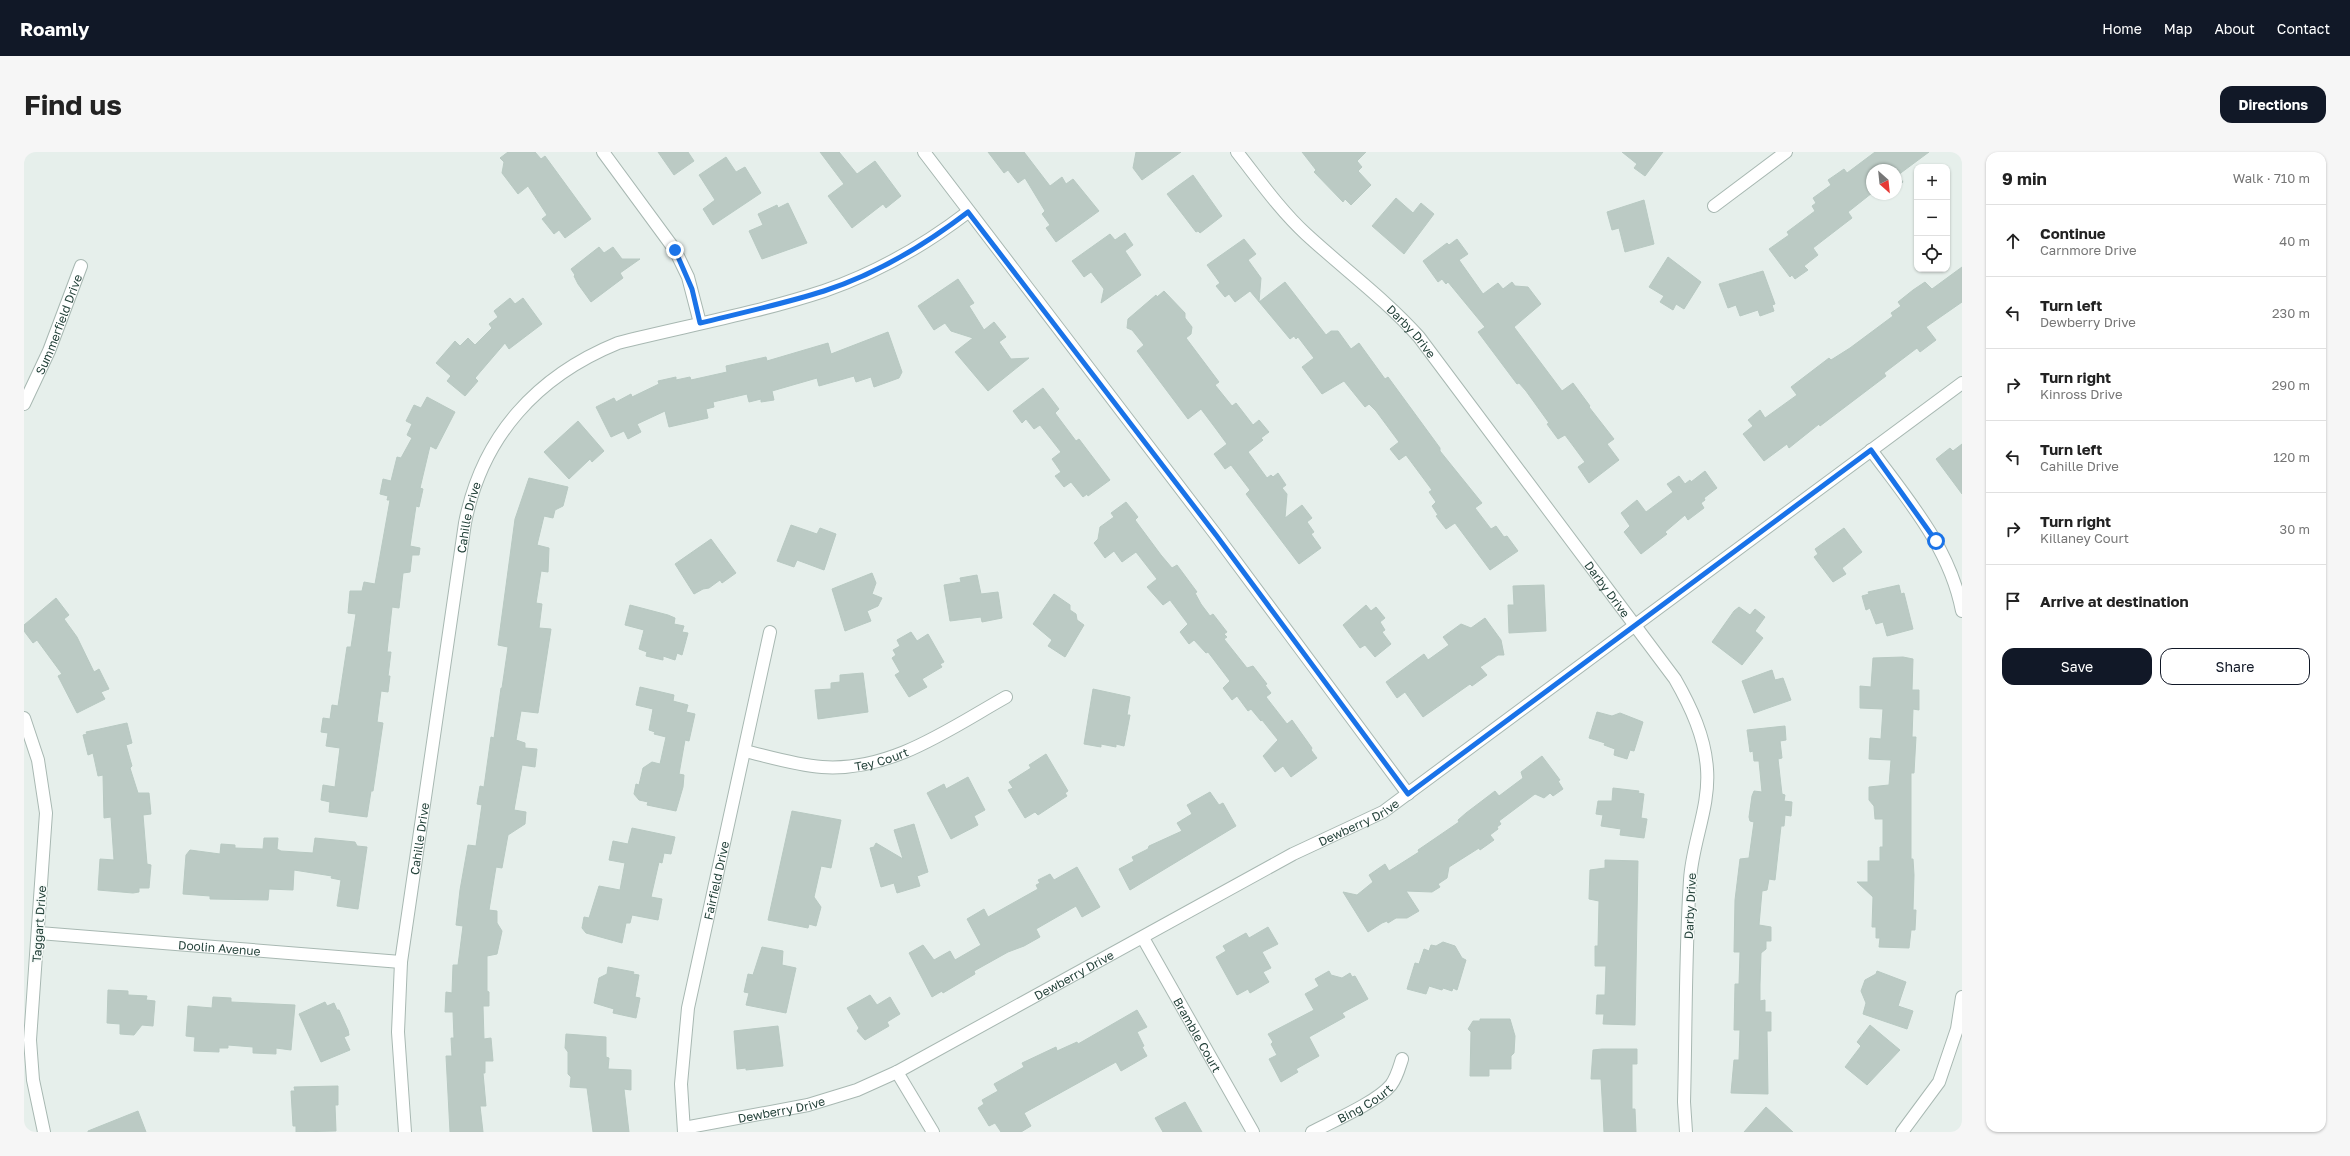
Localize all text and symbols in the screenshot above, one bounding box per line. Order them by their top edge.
text: Roamly [20,17,89,40]
text: Home [2102,20,2142,37]
text: Map [2164,20,2192,37]
text: About [2214,20,2255,37]
text: Contact [2277,20,2330,37]
button: Directions [2220,86,2326,123]
text: Find us [24,88,122,121]
north arrow [1866,164,1902,200]
map controls [1914,164,1950,272]
button: + [1914,164,1950,200]
text: 9 min [2002,168,2047,189]
text: Walk · 710 m [2233,170,2310,186]
button: − [1914,200,1950,236]
text: Continue [2040,224,2106,242]
icon: ahead [2002,230,2024,252]
text: 40 m [2279,233,2310,249]
button: locate [1914,236,1950,272]
route end [666,241,684,259]
text: Carnmore Drive [2040,242,2137,258]
street label: Summerfield Drive [32,272,85,377]
text: Turn left [2040,296,2102,314]
street label: Darby Drive [1384,301,1439,361]
icon: left [2002,302,2024,324]
text: 230 m [2272,305,2310,321]
text: Dewberry Drive [2040,314,2136,330]
text: Turn right [2040,368,2111,386]
icon: right [2002,374,2024,396]
text: 290 m [2272,377,2310,393]
text: Kinross Drive [2040,386,2122,402]
text: Turn left [2040,440,2102,458]
icon: left [2002,446,2024,468]
text: 120 m [2273,449,2310,465]
text: Cahille Drive [2040,458,2119,474]
street label: Cahille Drive [453,480,484,554]
text: Turn right [2040,512,2111,530]
icon: right [2002,518,2024,540]
text: 30 m [2280,521,2310,537]
text: Killaney Court [2040,530,2129,546]
route start [1927,532,1945,550]
street label: Darby Drive [1582,558,1634,620]
icon: arrive [2002,590,2024,612]
text: Arrive at destination [2040,592,2189,610]
button: Save [2002,648,2152,685]
button: Share [2160,648,2310,685]
street label: Tey Court [853,744,911,773]
street label: Dewberry Drive [1316,795,1402,849]
street label: Cahille Drive [406,801,432,876]
street label: Fairfield Drive [700,840,732,921]
street label: Darby Drive [1681,872,1699,940]
street label: Taggart Drive [29,885,49,963]
street label: Doolin Avenue [178,937,261,958]
street label: Dewberry Drive [1031,947,1116,1003]
street label: Bramble Court [1171,995,1225,1075]
street label: Bing Court [1335,1081,1396,1126]
street label: Dewberry Drive [736,1093,827,1125]

